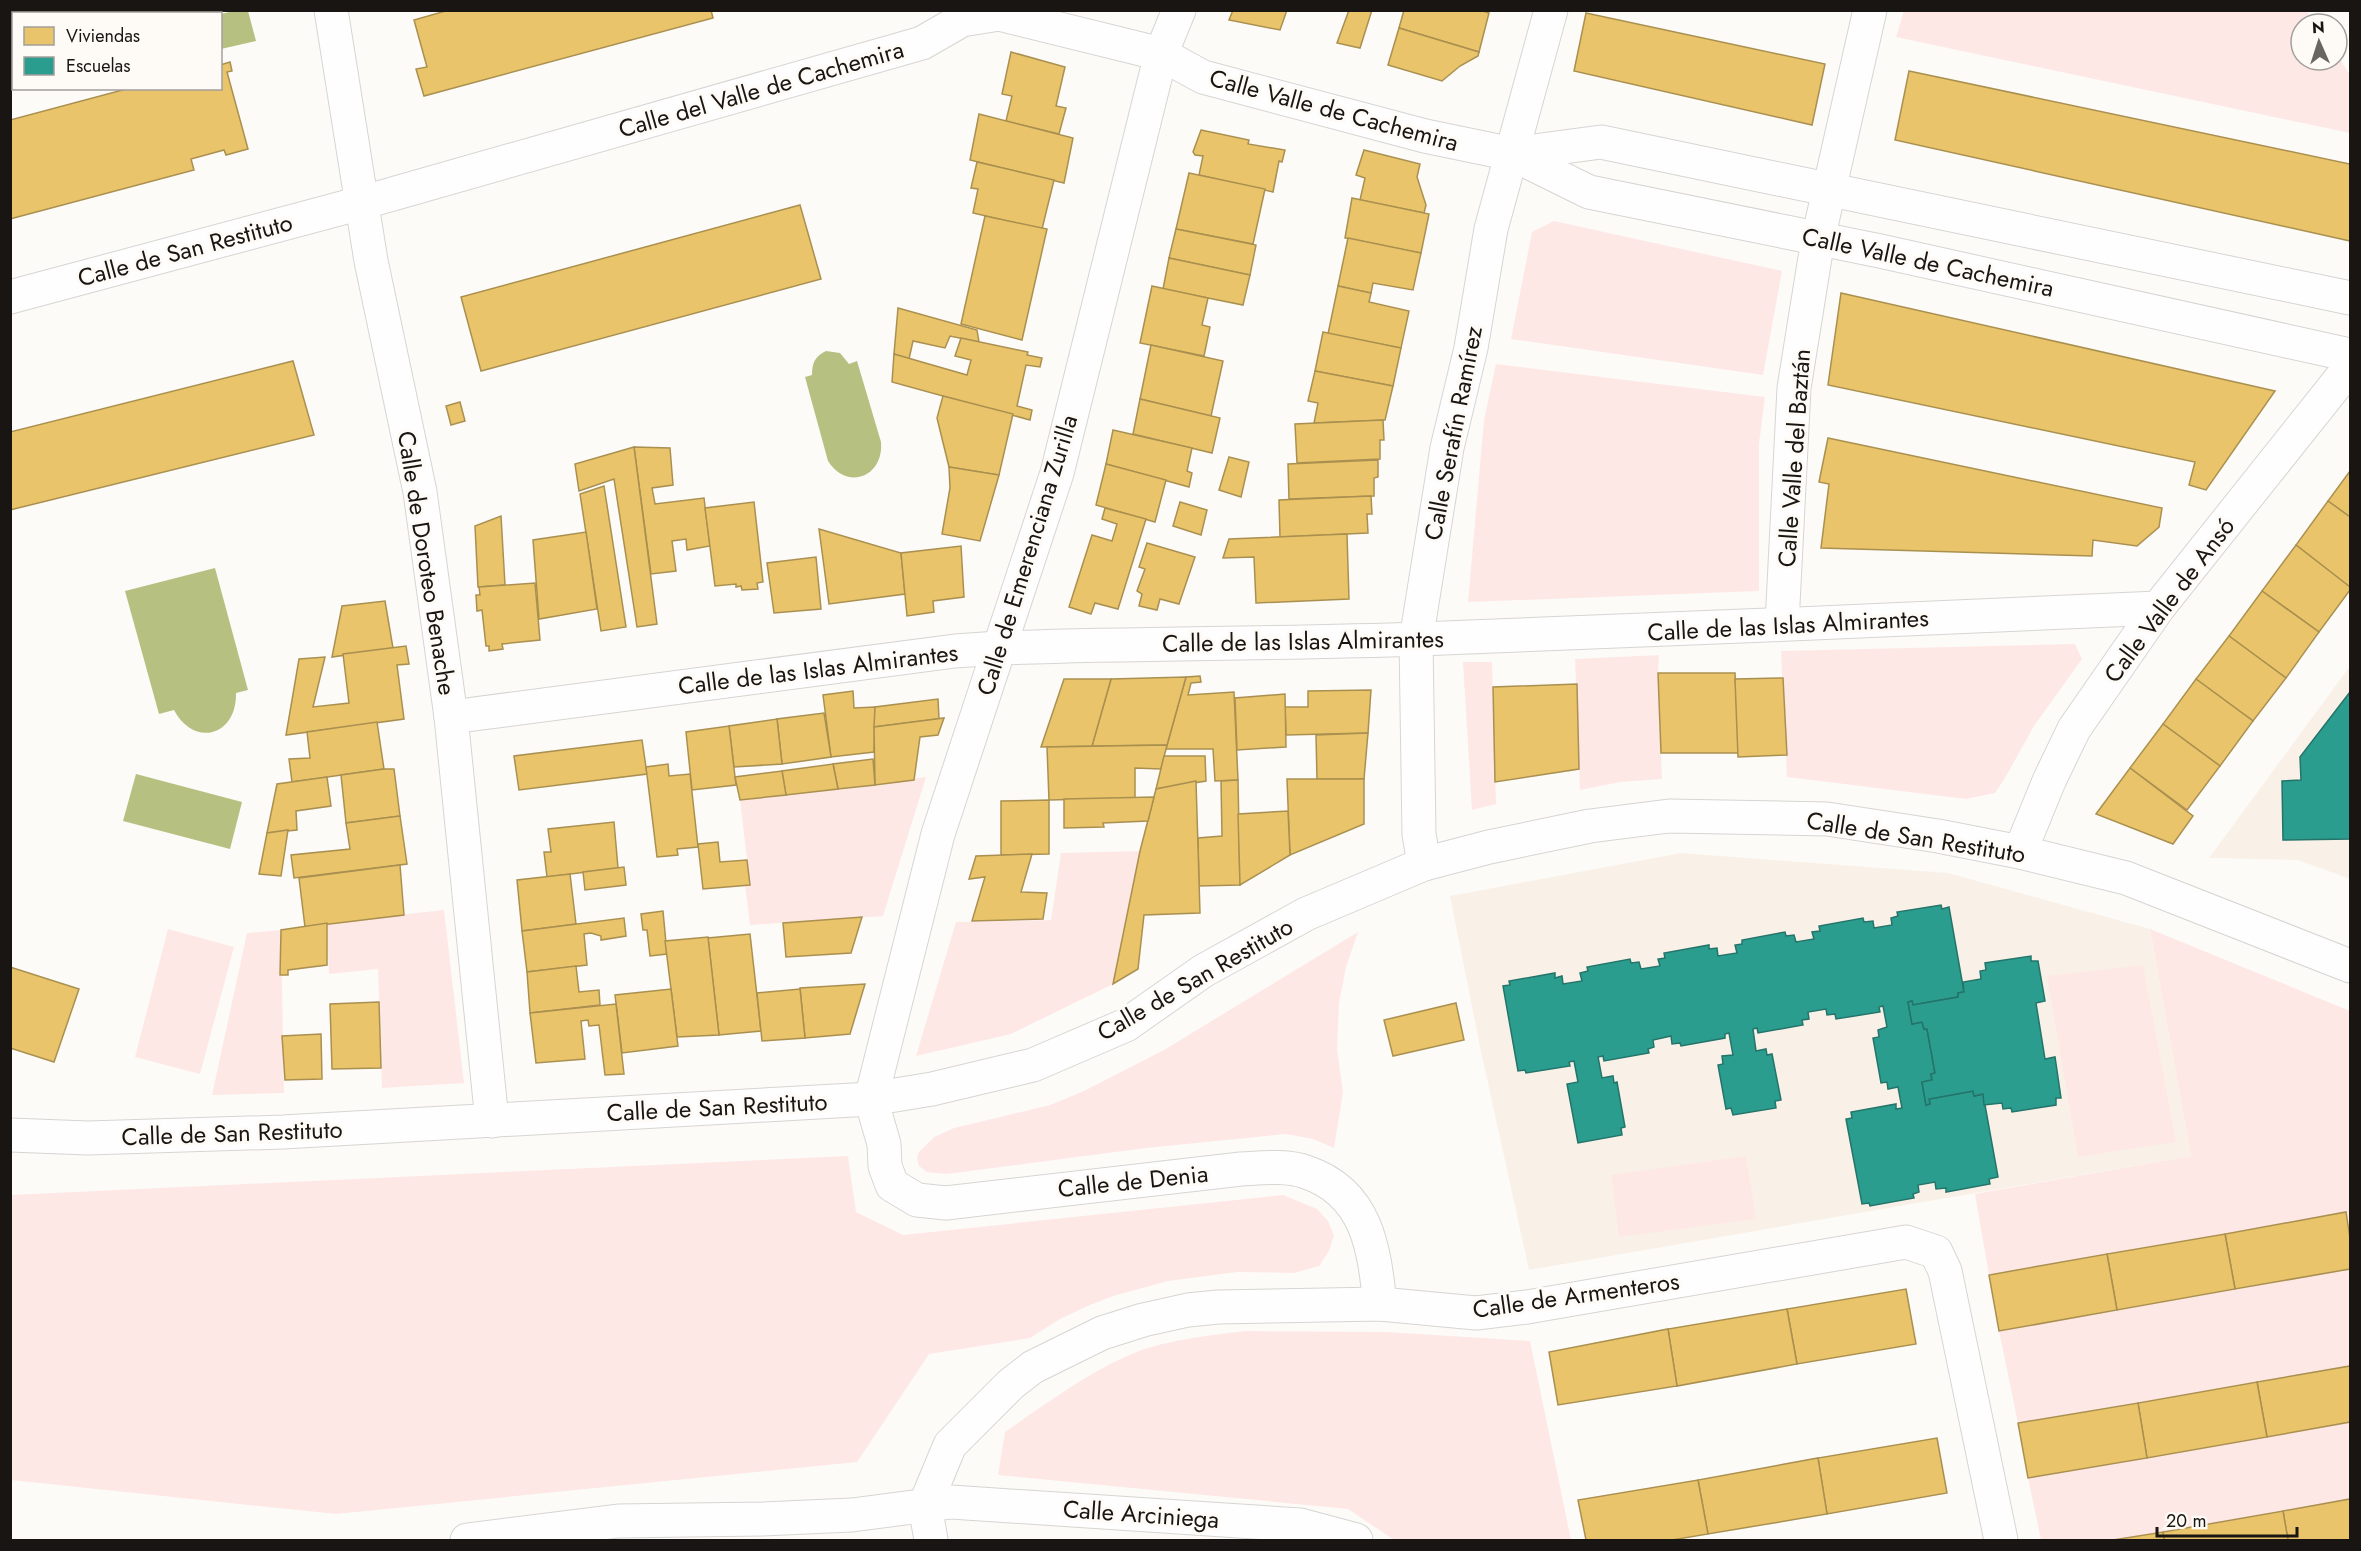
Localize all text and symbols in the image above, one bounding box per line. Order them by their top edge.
legend [12,12,222,90]
north arrow [2289,12,2349,72]
text: N [2311,16,2325,39]
text: Viviendas [66,23,140,49]
street label: Calle del Valle de Cachemira [614,31,908,147]
text: Escuelas [66,53,131,79]
street label: Calle Valle de Cachemira [1206,60,1462,160]
street label: Calle de San Restituto [74,204,296,296]
street label: Calle Valle de Cachemira [1799,218,2057,306]
street label: Calle Serafín Ramírez [1415,323,1491,543]
street label: Calle Valle del Baztán [1769,348,1819,568]
street label: Calle de Emerenciana Zurilla [968,410,1086,700]
street label: Calle de Doroteo Benache [389,428,465,698]
street label: Calle Valle de Ansó [2095,510,2243,690]
street label: Calle de las Islas Almirantes [1646,600,1930,650]
street label: Calle de las Islas Almirantes [1162,621,1444,661]
street label: Calle de las Islas Almirantes [676,634,960,704]
street label: Calle de San Restituto [1804,802,2028,872]
street label: Calle de San Restituto [1091,909,1299,1049]
street label: Calle de San Restituto [606,1084,828,1130]
street label: Calle de San Restituto [121,1112,343,1154]
street label: Calle de Denia [1056,1156,1210,1206]
street label: Calle de Armenteros [1470,1263,1682,1327]
street label: Calle Arciniega [1062,1491,1220,1537]
scale bar [2157,1500,2296,1538]
text: 20 m [2166,1508,2206,1534]

